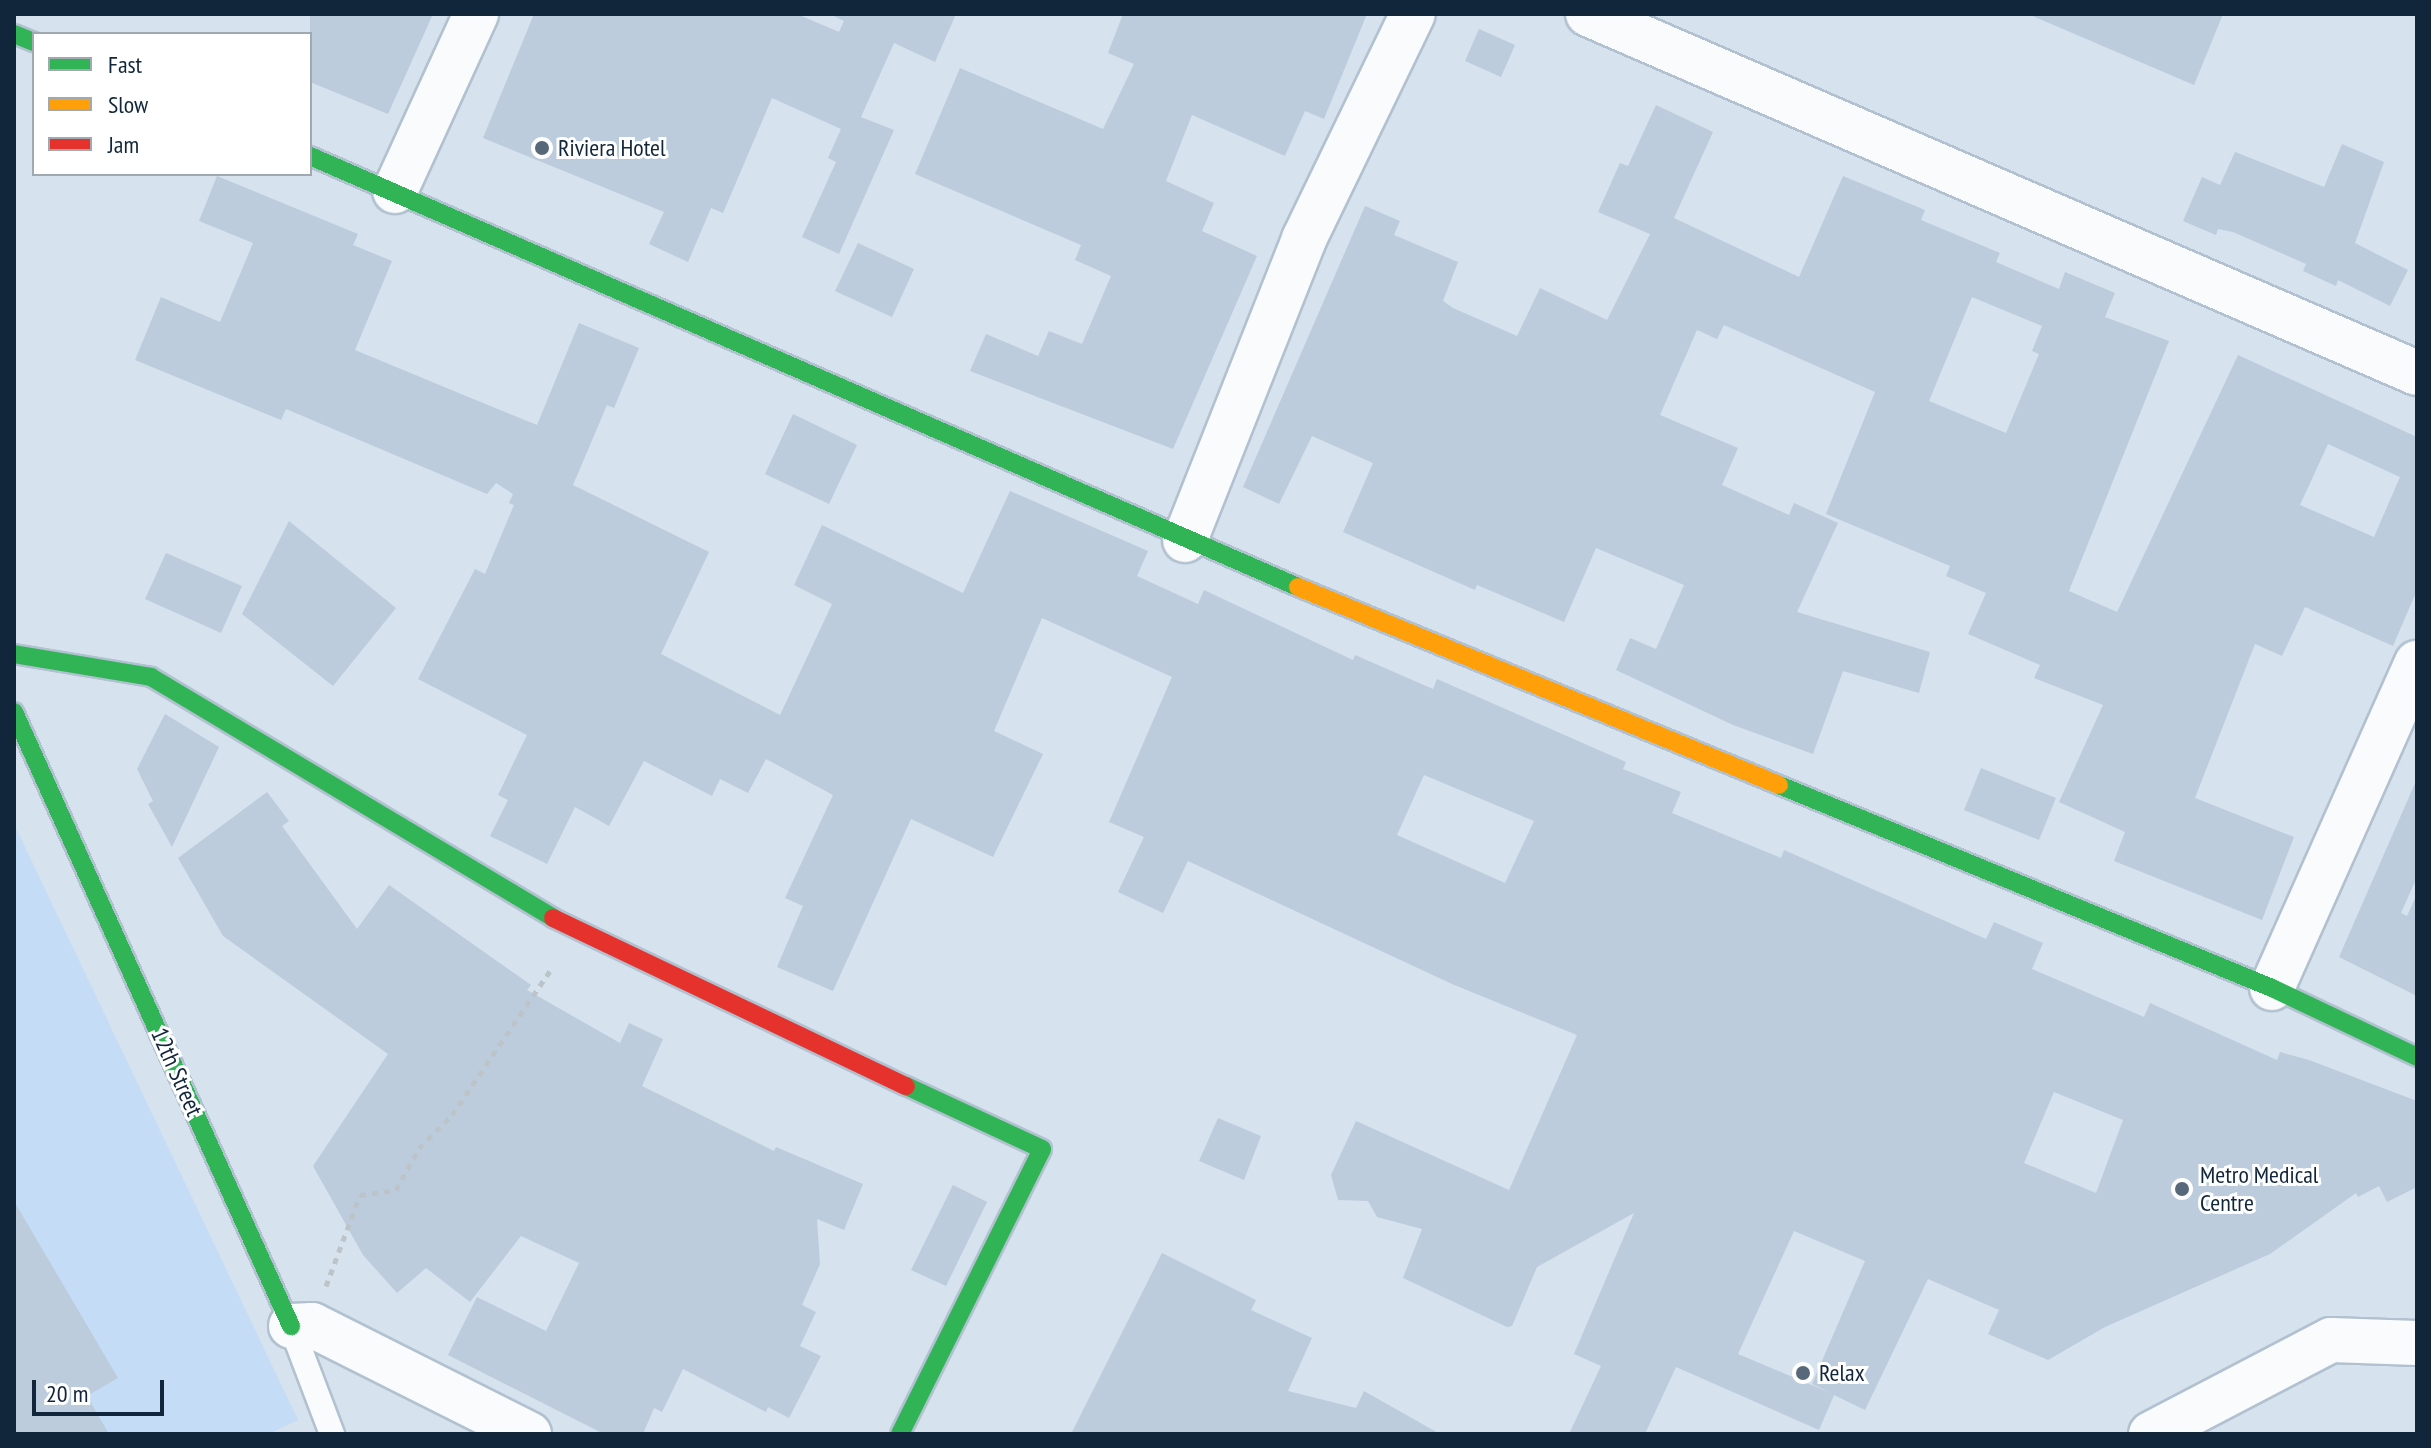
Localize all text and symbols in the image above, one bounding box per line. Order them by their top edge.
legend [32,32,312,176]
text: Fast [108,49,142,80]
text: Slow [108,89,148,120]
text: Jam [108,129,139,160]
place label: Riviera Hotel [558,134,666,162]
marker: Riviera Hotel [533,139,551,157]
street label: 12th Street [145,1023,209,1121]
place label: Metro Medical Centre [2200,1161,2318,1217]
marker: Metro Medical Centre [2171,1178,2193,1200]
place label: Relax [1819,1359,1865,1387]
scale bar [36,1364,168,1414]
marker: Relax [1794,1364,1812,1382]
text: 20 m [46,1378,88,1409]

